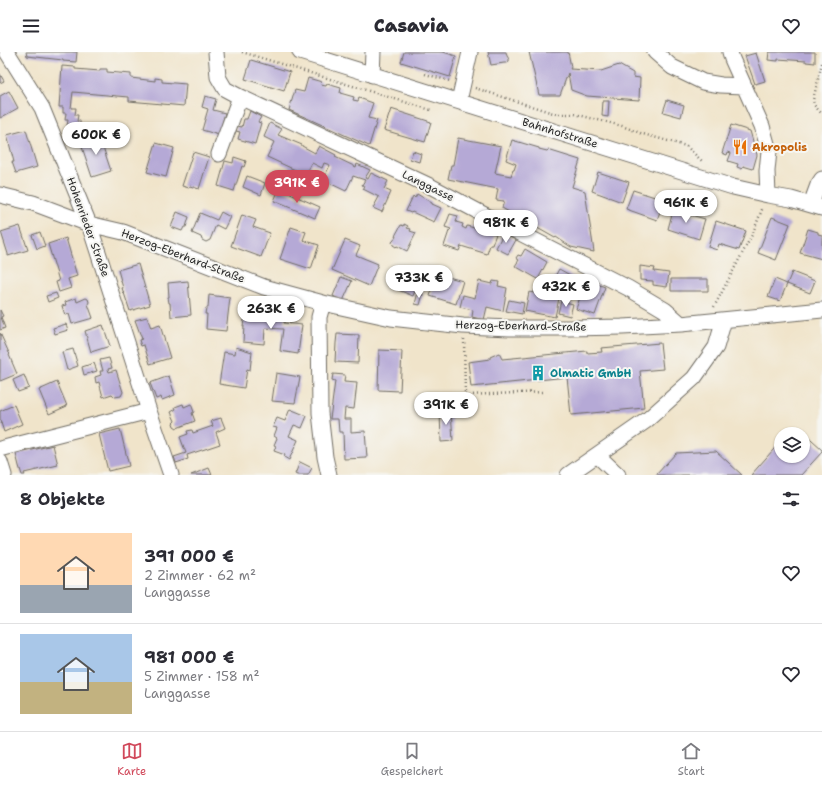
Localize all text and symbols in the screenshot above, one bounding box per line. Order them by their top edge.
text: Casavia [374,14,448,38]
icon: menu [20,15,42,37]
icon: heart [780,15,802,37]
street label: Bahnhofstraße [520,114,600,152]
pin: 600K € [63,122,129,156]
text: 600K € [71,126,121,143]
restaurant icon: Akropolis [731,138,749,156]
place label: Akropolis [752,140,807,155]
street label: Langgasse [399,167,457,205]
pin: 391K € [264,170,330,204]
text: 391K € [274,174,320,191]
street label: Hohenrieder Straße [63,175,113,279]
pin: 961K € [653,190,719,224]
text: 961K € [663,194,709,211]
pin: 981K € [473,210,539,244]
text: 981K € [483,214,529,231]
street label: Herzog-Eberhard-Straße [119,225,247,287]
pin: 733K € [386,265,452,299]
text: 733K € [395,269,443,286]
pin: 432K € [533,274,599,308]
text: 432K € [542,278,590,295]
pin: 263K € [238,296,304,330]
text: 263K € [246,300,296,317]
street label: Herzog-Eberhard-Straße [455,317,587,335]
building icon: Olmatic GmbH [529,364,547,382]
place label: Olmatic GmbH [550,366,632,381]
pin: 391K € [413,392,479,426]
text: 391K € [423,396,469,413]
map controls [774,427,810,463]
button: layers [774,427,810,463]
text: 8 Objekte [20,488,105,510]
icon: filters [780,488,802,510]
text: 391 000 € [144,545,234,567]
icon: home [52,549,100,597]
icon: heart [780,562,802,584]
text: 2 Zimmer · 62 m² [144,567,256,584]
text: Langgasse [144,584,211,601]
text: 981 000 € [144,646,234,668]
icon: home [52,650,100,698]
icon: heart [780,663,802,685]
text: 5 Zimmer · 158 m² [144,668,259,685]
text: Langgasse [144,685,211,702]
tab: Karte [117,740,146,779]
tab: Gespeichert [381,740,443,779]
tab: Start [678,740,705,779]

